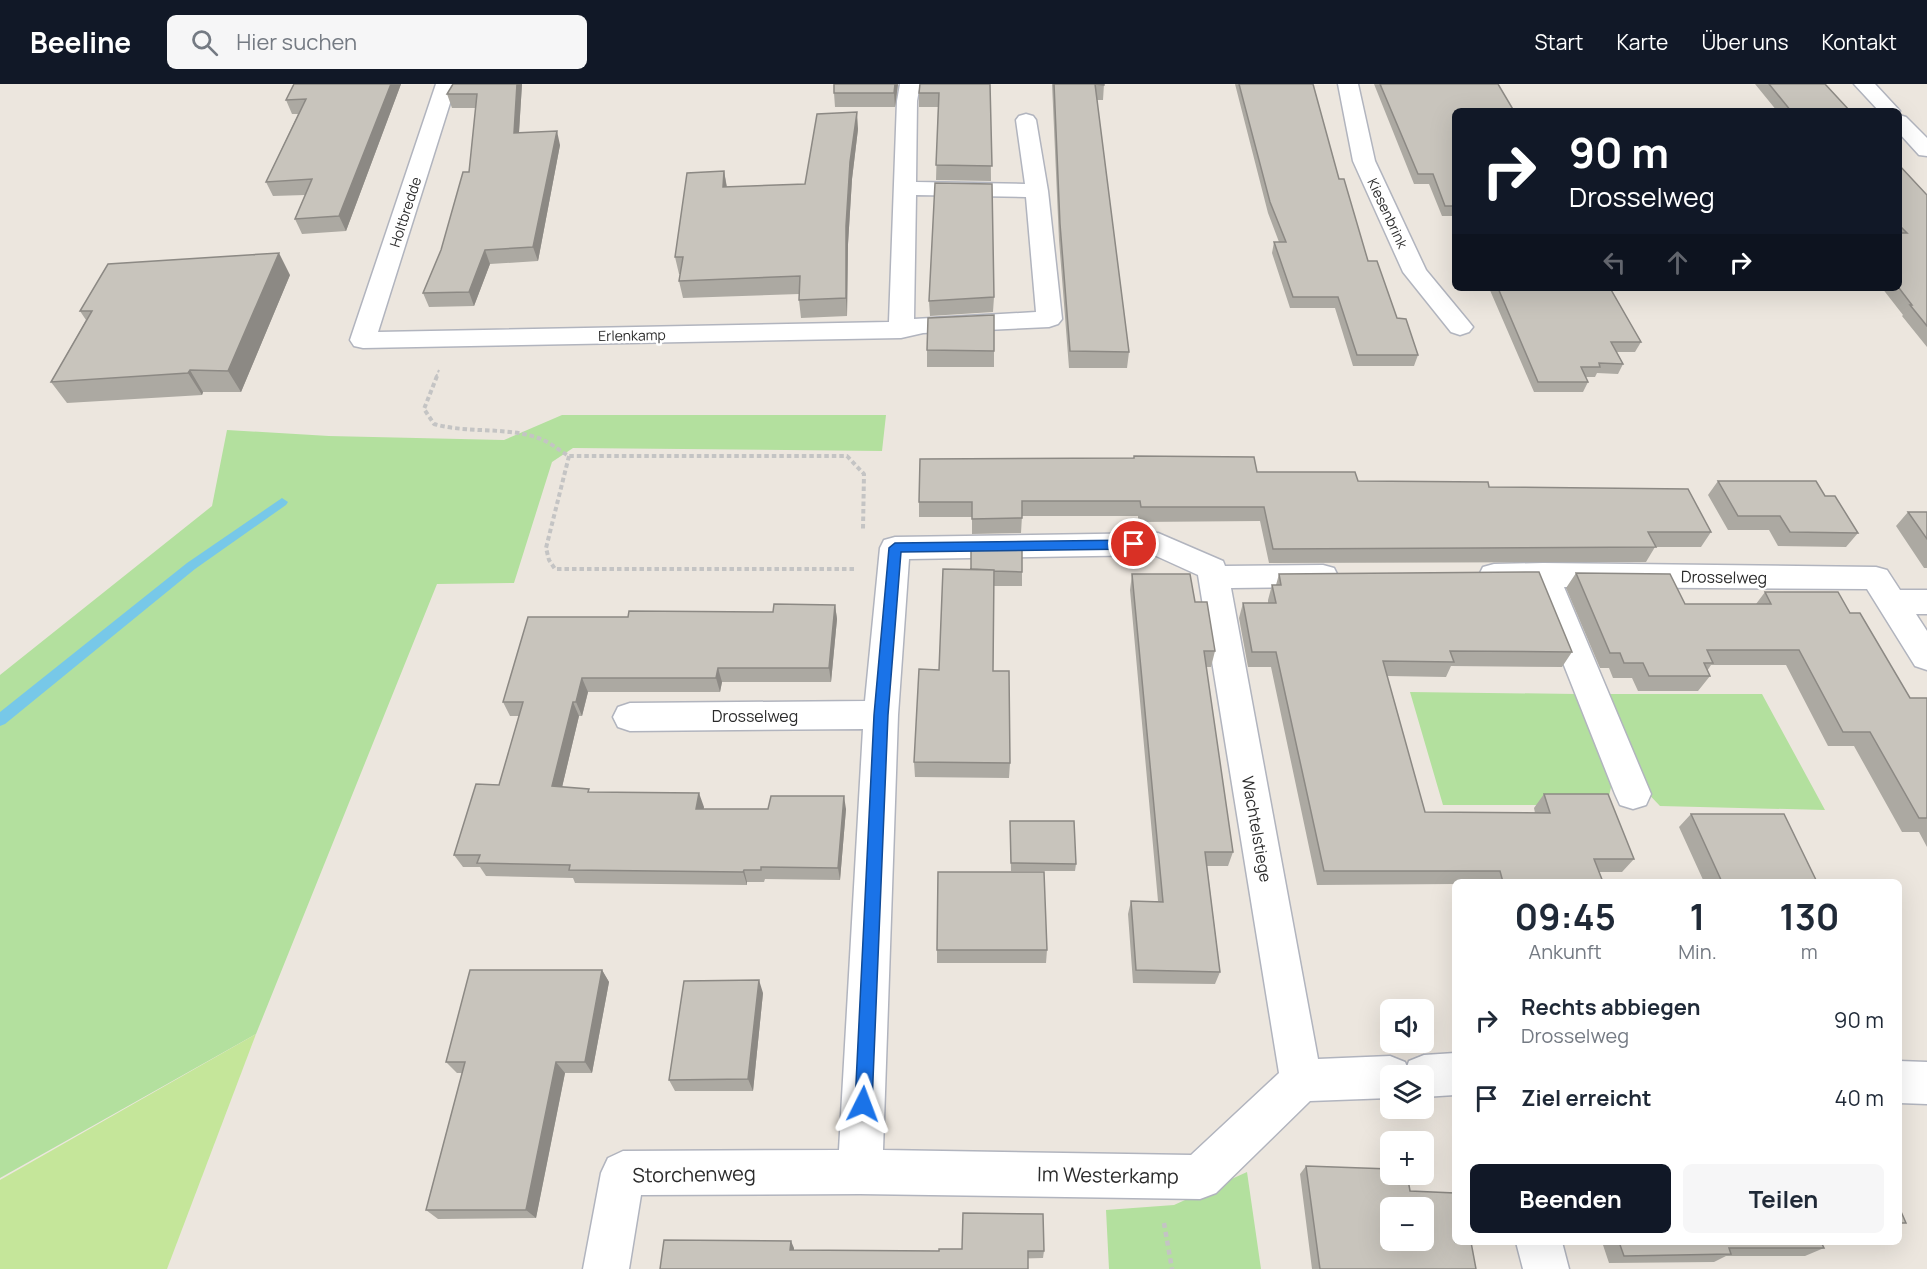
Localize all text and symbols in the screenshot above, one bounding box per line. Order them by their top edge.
search box [167,15,587,69]
text: Beeline [30,23,131,61]
icon: search [188,26,221,59]
text: Hier suchen [236,27,357,57]
text: Start [1534,28,1583,56]
text: Karte [1616,28,1668,56]
text: Über uns [1701,28,1789,56]
text: Kontakt [1822,28,1897,56]
text: 90 m [1569,123,1669,181]
icon: right [1470,132,1548,210]
street label: Holtbredde [385,174,425,250]
street label: Kiesenbrink [1363,175,1413,252]
text: Drosselweg [1569,178,1715,215]
icon: left [1598,246,1631,279]
icon: ahead [1661,246,1694,279]
icon: right [1724,246,1757,279]
street label: Erlenkamp [598,325,666,345]
pin [1108,518,1159,569]
icon: arrive [1117,527,1150,560]
street label: Drosselweg [1681,565,1767,589]
street label: Drosselweg [712,705,798,727]
street label: Wachtelstiege [1237,774,1277,884]
text: 09:45 [1514,892,1616,941]
text: 1 [1690,892,1705,941]
text: 130 [1779,892,1840,941]
text: Ankunft [1528,938,1602,965]
text: Min. [1678,938,1717,965]
text: m [1801,938,1818,965]
text: Rechts abbiegen [1521,992,1700,1022]
map controls [1380,999,1434,1251]
button: sound [1380,999,1434,1053]
icon: right [1470,1004,1503,1037]
text: 90 m [1834,1005,1884,1035]
text: Drosselweg [1521,1022,1629,1049]
button: layers [1380,1065,1434,1119]
position arrow [831,1072,895,1136]
icon: arrive [1470,1082,1503,1115]
text: Ziel erreicht [1521,1083,1652,1113]
text: 40 m [1835,1083,1884,1113]
button: + [1380,1131,1434,1185]
street label: Storchenweg [632,1159,756,1189]
street label: Im Westerkamp [1037,1160,1179,1190]
button: Beenden [1470,1164,1671,1233]
button: Teilen [1683,1164,1884,1233]
button: − [1380,1197,1434,1251]

